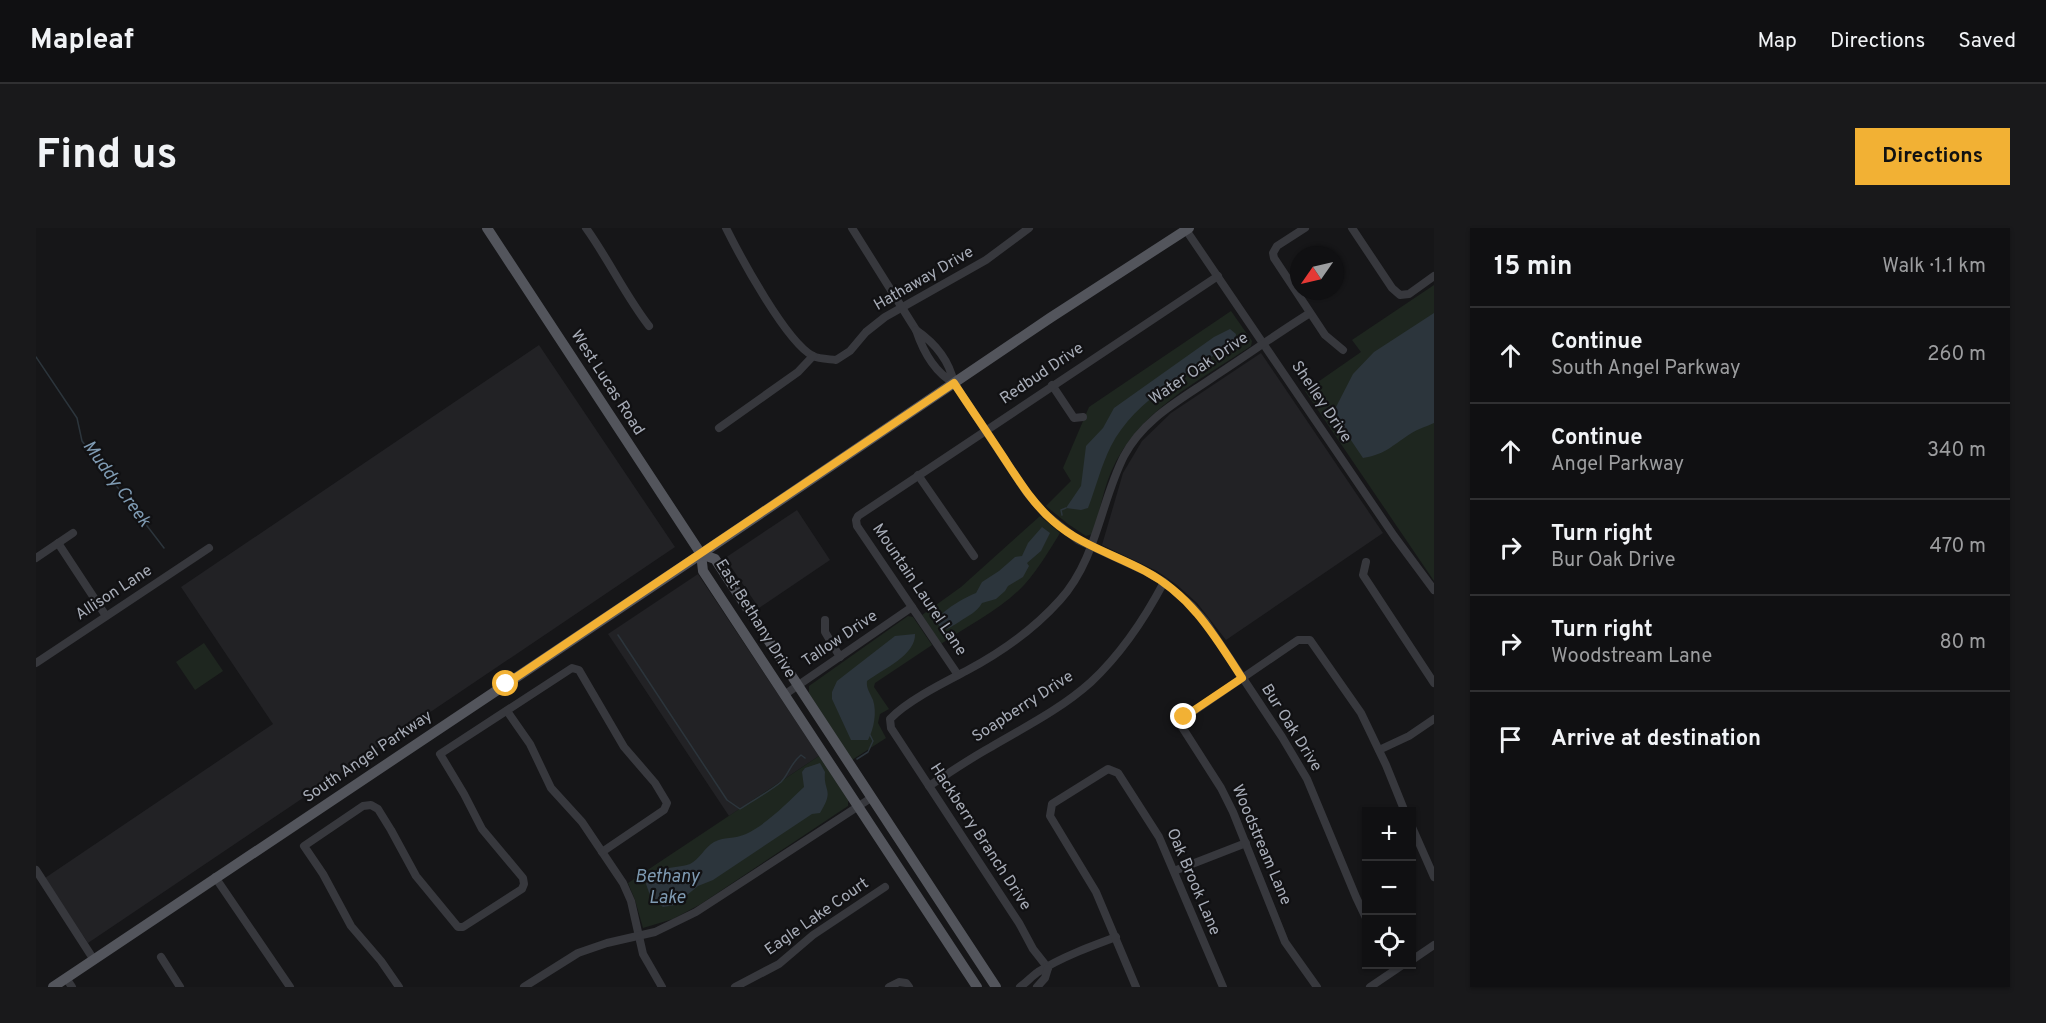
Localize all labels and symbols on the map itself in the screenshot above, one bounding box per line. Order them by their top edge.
street label: Hathaway Drive [871,242,977,316]
north arrow [1290,246,1344,300]
street label: West Lucas Road [566,327,648,439]
street label: Water Oak Drive [1145,328,1253,410]
street label: Redbud Drive [996,339,1088,409]
street label: Shelley Drive [1286,357,1356,447]
water label: Muddy Creek [77,436,156,533]
street label: Mountain Laurel Lane [867,520,971,660]
street label: East Bethany Drive [710,556,800,682]
street label: Allison Lane [72,561,156,625]
street label: Tallow Drive [798,606,882,672]
street label: Soapberry Drive [969,667,1077,747]
route start [492,670,518,696]
street label: Bur Oak Drive [1256,680,1326,776]
route end [1170,703,1196,729]
street label: South Angel Parkway [300,706,436,808]
street label: Hackberry Branch Drive [925,760,1035,914]
street label: Woodstream Lane [1227,782,1295,908]
street label: Oak Brook Lane [1161,826,1225,938]
water label: Bethany Lake [635,866,701,910]
street label: Eagle Lake Court [761,874,873,960]

